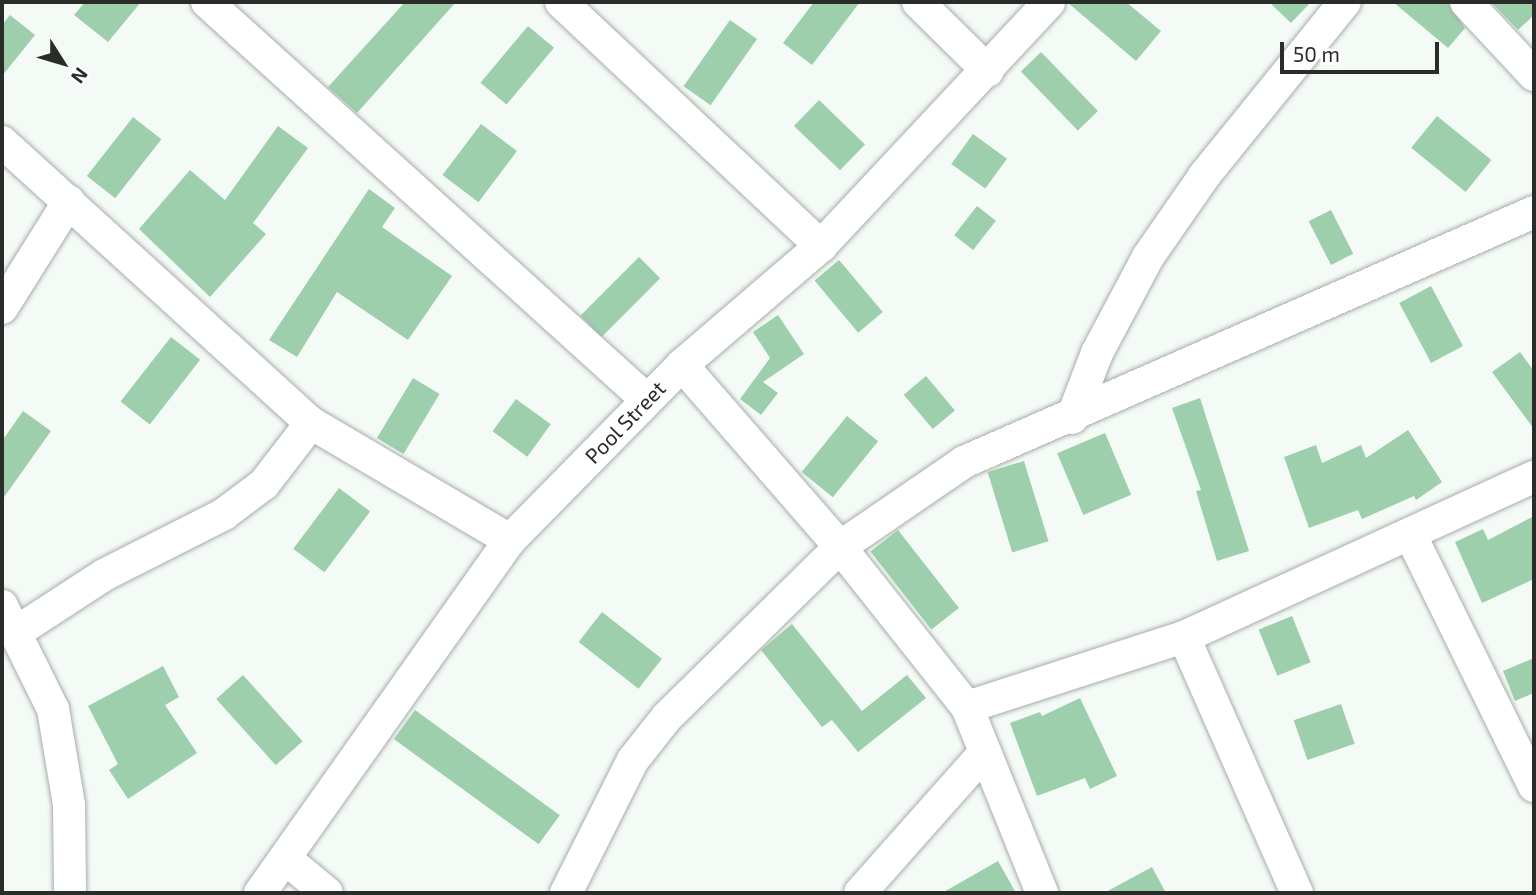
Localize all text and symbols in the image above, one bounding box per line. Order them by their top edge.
north arrow [28,28,98,98]
scale bar [1284,28,1443,72]
text: 50 m [1293,41,1340,66]
text: N [67,64,93,88]
street label: Pool Street [579,375,671,469]

